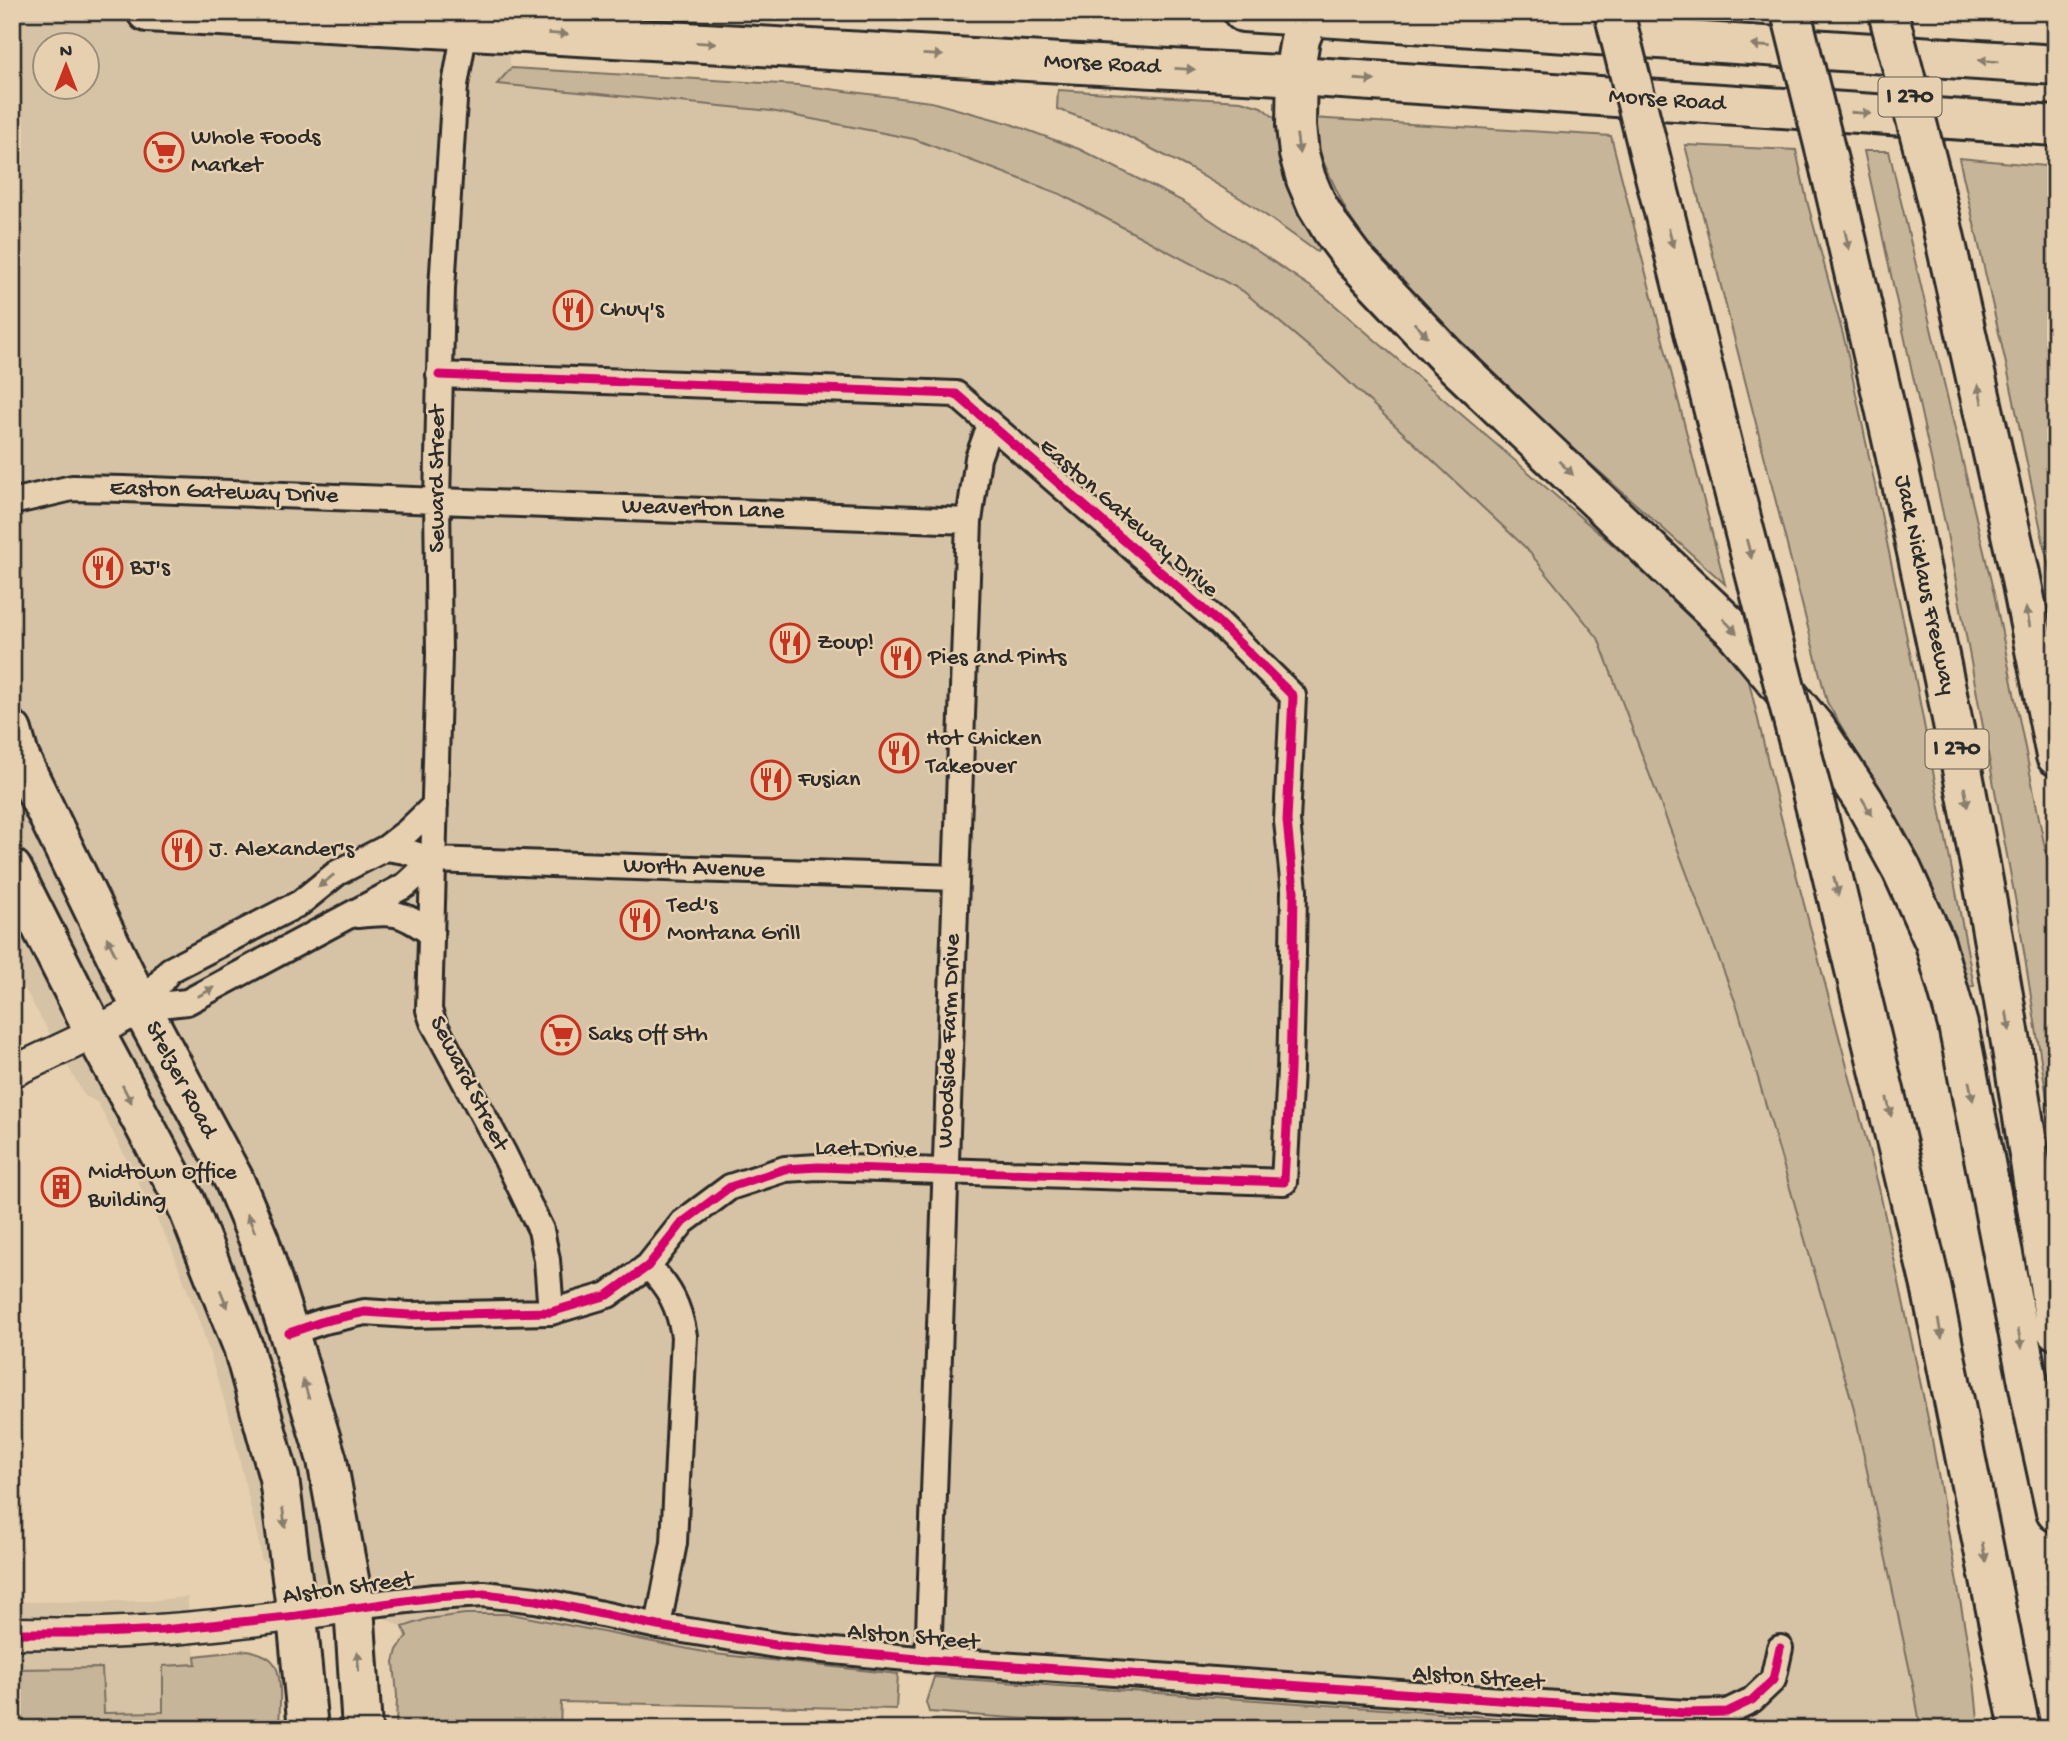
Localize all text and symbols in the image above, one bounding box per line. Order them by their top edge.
one-way arrow [547,29,569,40]
north arrow [32,32,102,102]
one-way arrow [695,37,717,48]
one-way arrow [1749,40,1771,51]
text: N [60,41,72,64]
street label: Morse Road [1043,47,1163,83]
one-way arrow [922,50,944,61]
one-way arrow [1976,55,1998,66]
one-way arrow [1174,64,1196,75]
one-way arrow [1355,75,1377,86]
road number: I 270 [1878,78,1941,116]
street label: Morse Road [1608,82,1728,120]
one-way arrow [1851,108,1873,119]
place label: Whole Foods Market [191,124,321,181]
supermarket icon: Whole Foods Market [143,131,185,173]
one-way arrow [1293,133,1304,155]
one-way arrow [1666,227,1677,249]
one-way arrow [1842,229,1853,251]
restaurant icon: Chuy's [552,289,594,331]
place label: Chuy's [600,296,665,325]
one-way arrow [1413,321,1429,338]
one-way arrow [1974,383,1985,405]
street label: Seward Street [424,403,453,553]
street label: Easton Gateway Drive [1032,433,1224,605]
one-way arrow [1557,460,1574,476]
street label: Jack Nicklaus Freeway [1887,472,1962,698]
street label: Easton Gateway Drive [109,475,339,512]
street label: Weaverton Lane [621,493,785,527]
one-way arrow [1744,538,1755,560]
restaurant icon: BJ's [82,547,124,589]
place label: BJ's [129,554,171,583]
one-way arrow [2023,606,2034,628]
one-way arrow [1722,617,1738,634]
restaurant icon: Zoup! [769,622,811,664]
place label: Zoup! [817,629,874,658]
restaurant icon: Pies and Pints [880,637,922,679]
place label: Pies and Pints [927,644,1067,673]
place label: Hot Chicken Takeover [924,725,1042,782]
road number: I 270 [1926,730,1988,768]
restaurant icon: Hot Chicken Takeover [878,732,920,774]
restaurant icon: Fusian [750,759,792,801]
place label: Fusian [797,766,861,795]
one-way arrow [1961,787,1972,809]
one-way arrow [1861,797,1873,817]
restaurant icon: J. Alexander's [161,829,203,871]
place label: J. Alexander's [209,836,355,865]
street label: Worth Avenue [623,852,766,886]
one-way arrow [318,874,336,889]
one-way arrow [1831,875,1842,897]
place label: Ted's Montana Grill [665,892,800,949]
restaurant icon: Ted's Montana Grill [619,899,661,941]
street label: Woodside Farm Drive [932,933,968,1149]
one-way arrow [105,936,117,956]
one-way arrow [196,986,216,998]
one-way arrow [2002,1010,2013,1032]
street label: Seward Street [422,1012,515,1158]
supermarket icon: Saks Off 5th [540,1014,582,1056]
street label: Stelzer Road [137,1017,224,1145]
place label: Saks Off 5th [588,1021,708,1050]
one-way arrow [1966,1080,1977,1102]
one-way arrow [121,1084,133,1104]
one-way arrow [1884,1096,1895,1118]
street label: Laet Drive [815,1135,918,1165]
place label: Midtown Office Building [87,1159,237,1216]
building icon: Midtown Office Building [40,1166,82,1208]
one-way arrow [246,1212,257,1233]
one-way arrow [218,1289,229,1310]
one-way arrow [1934,1318,1945,1340]
one-way arrow [2014,1328,2025,1350]
one-way arrow [300,1379,310,1400]
one-way arrow [279,1507,290,1529]
one-way arrow [1979,1541,1990,1563]
street label: Alston Street [281,1565,417,1613]
street label: Alston Street [846,1618,982,1658]
one-way arrow [352,1649,363,1671]
street label: Alston Street [1411,1660,1547,1698]

